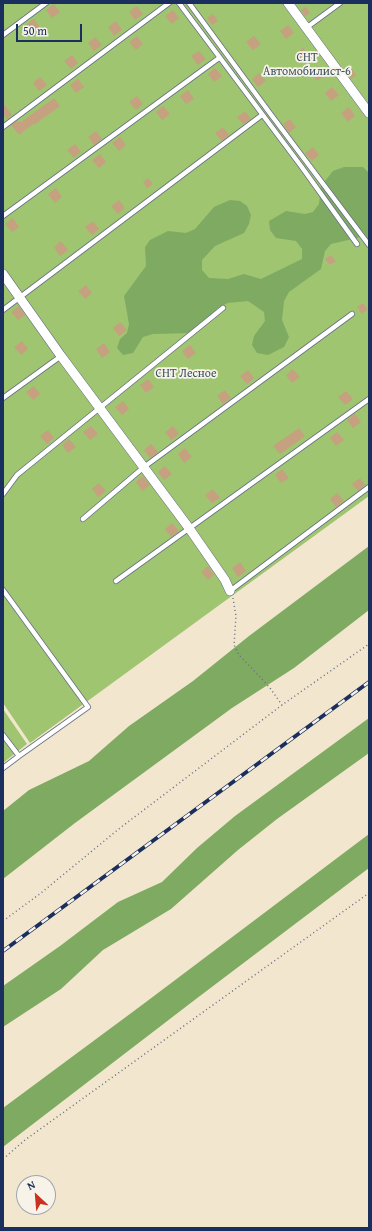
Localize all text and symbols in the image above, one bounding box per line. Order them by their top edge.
scale bar [18,16,84,42]
text: 50 m [23,22,47,39]
park label: СНТ Автомобилист-6 [263,51,351,79]
park label: СНТ Лесное [155,367,217,381]
north arrow [16,1175,56,1215]
text: N [24,1176,38,1194]

